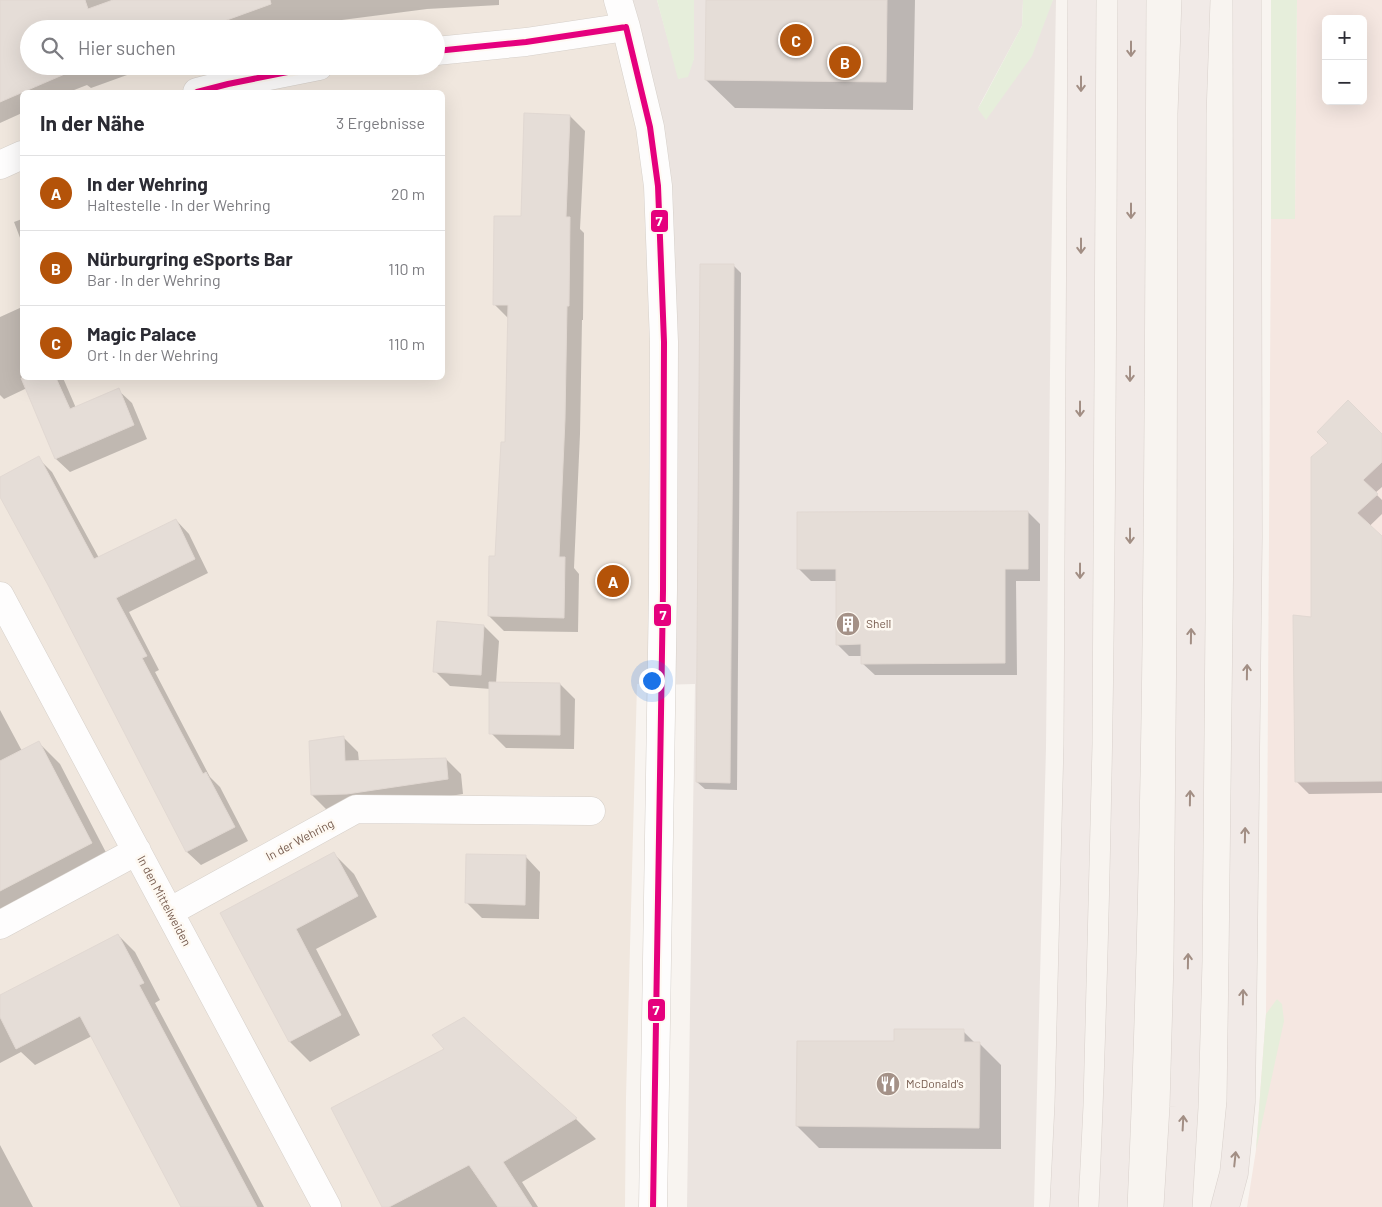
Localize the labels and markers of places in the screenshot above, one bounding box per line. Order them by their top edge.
pin: C [780,21,812,59]
pin: B [829,43,861,81]
pin: A [597,562,629,600]
building icon: Shell [835,611,861,637]
place label: Shell [866,616,891,630]
restaurant icon: McDonald's [875,1071,901,1097]
place label: McDonald's [906,1076,964,1090]

